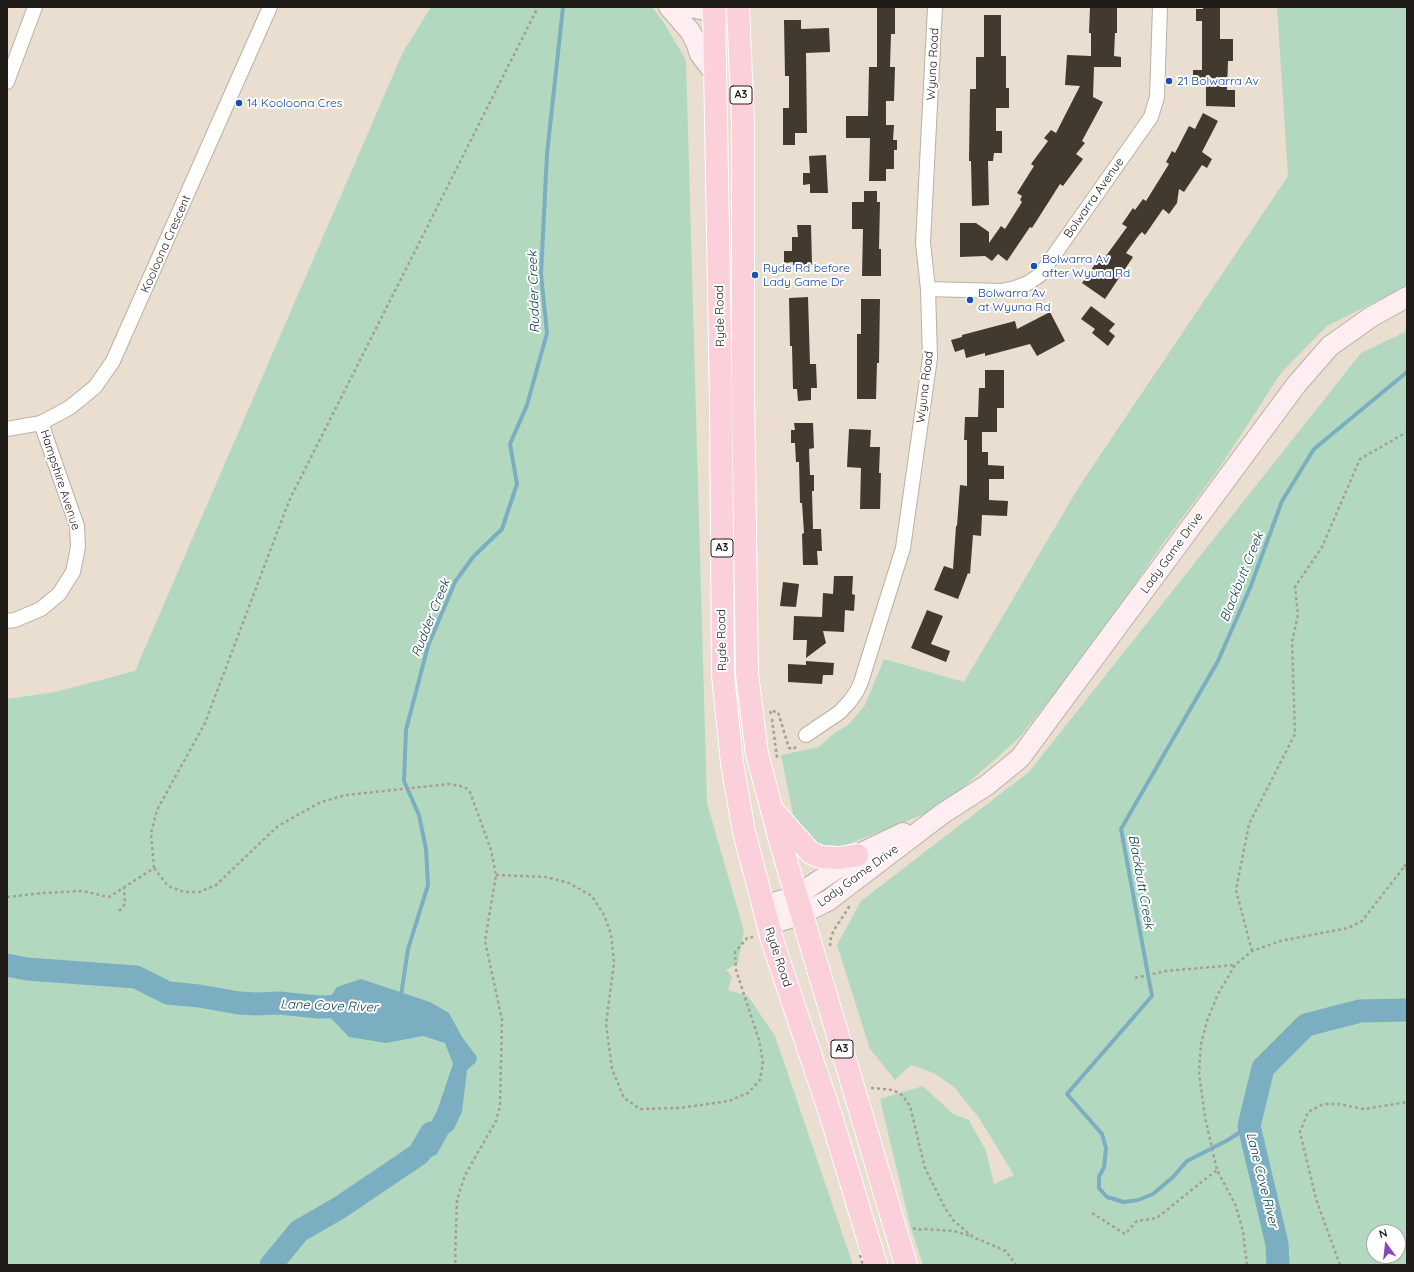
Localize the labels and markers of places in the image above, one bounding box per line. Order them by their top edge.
place label: 21 Bolwarra Av [1177,74,1259,88]
marker: 21 Bolwarra Av [1164,76,1174,86]
place label: 14 Kooloona Cres [247,96,342,110]
marker: 14 Kooloona Cres [234,98,244,108]
place label: Bolwarra Av after Wyuna Rd [1042,252,1130,280]
place label: Ryde Rd before Lady Game Dr [763,261,850,289]
marker: Bolwarra Av after Wyuna Rd [1029,261,1039,271]
marker: Ryde Rd before Lady Game Dr [750,270,760,280]
place label: Bolwarra Av at Wyuna Rd [978,286,1051,314]
marker: Bolwarra Av at Wyuna Rd [965,295,975,305]

